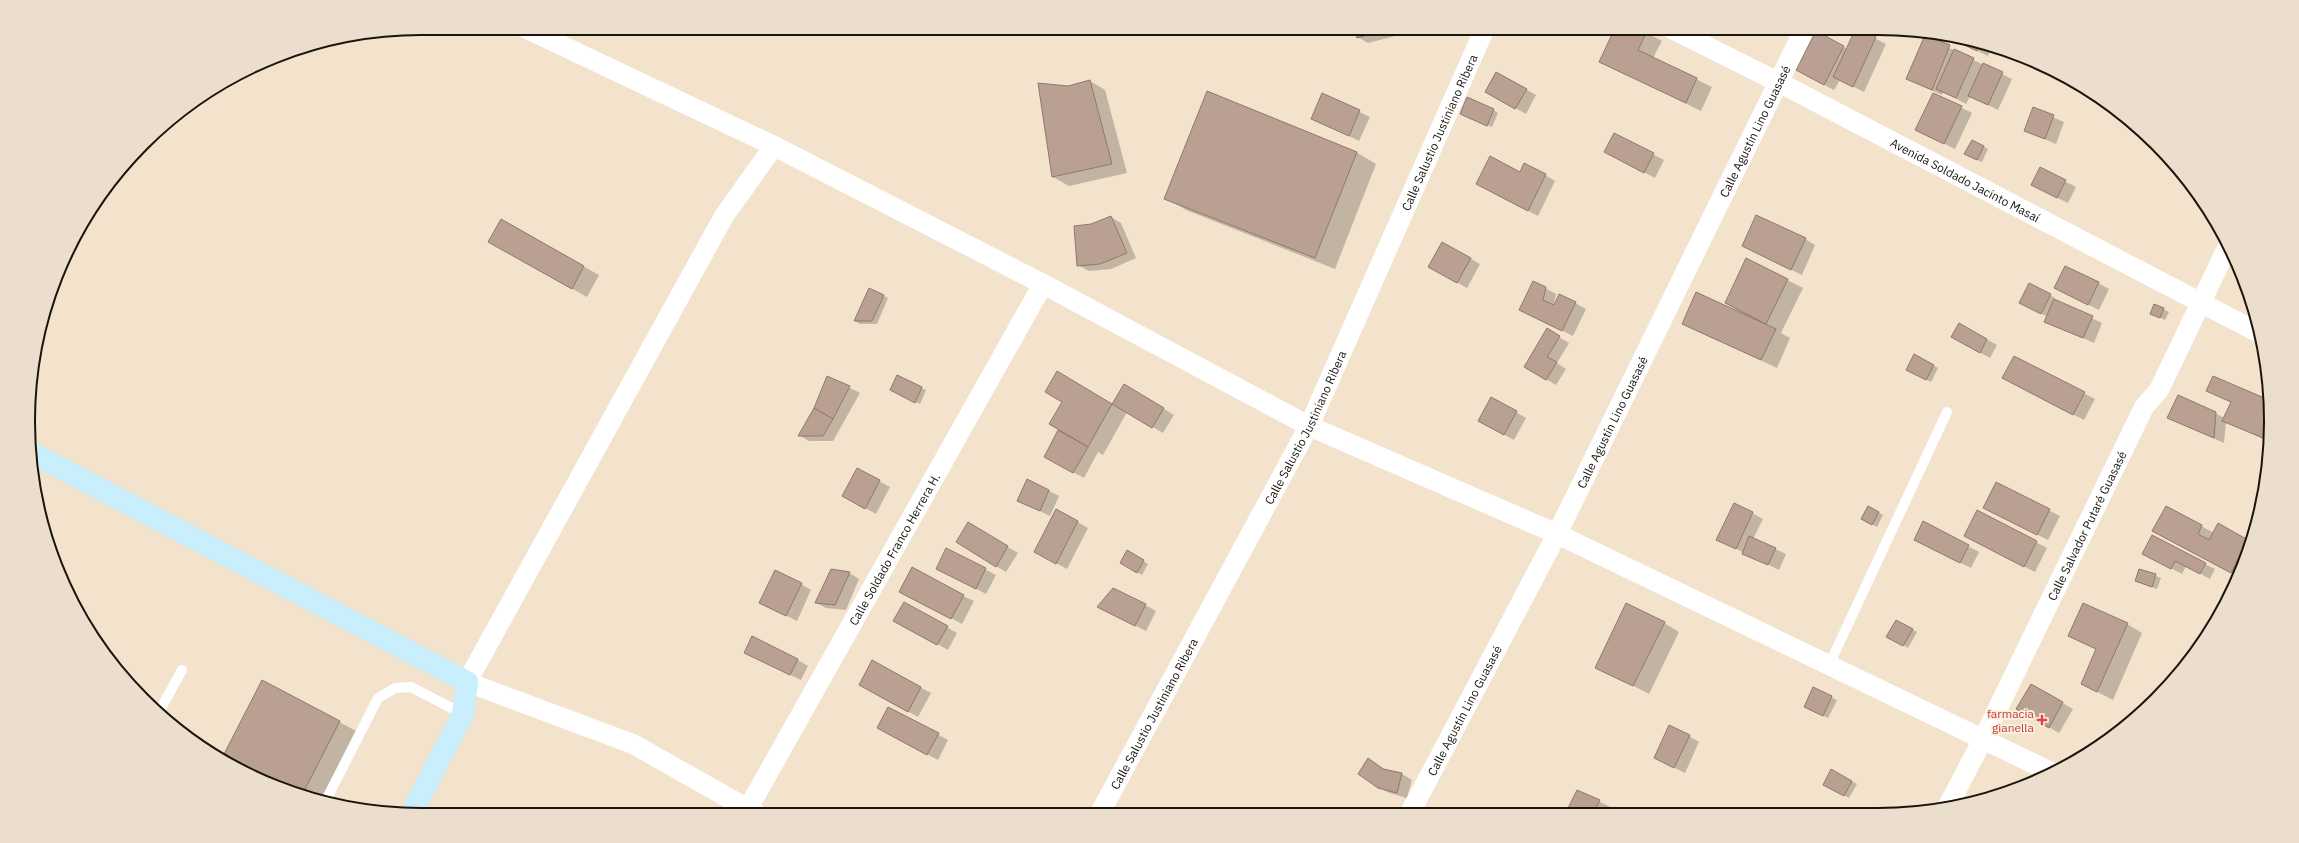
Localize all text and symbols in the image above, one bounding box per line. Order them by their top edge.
street label: Calle Salustio Justiniano Ribera [1398,51,1480,213]
street label: Calle Agustín Lino Guasasé [1716,62,1793,200]
street label: Avenida Soldado Jacinto Masaí [1888,135,2043,225]
street label: Calle Salustio Justiniano Ribera [1261,347,1349,507]
street label: Calle Agustín Lino Guasasé [1573,353,1651,491]
street label: Calle Salvador Putaré Guasasé [2044,448,2129,603]
street label: Calle Soldado Franco Herrera H. [845,470,943,628]
street label: Calle Salustio Justiniano Ribera [1107,635,1201,792]
street label: Calle Agustín Lino Guasasé [1424,642,1505,778]
place label: farmacia gianella [1987,706,2035,735]
marker: farmacia gianella [2037,715,2047,725]

